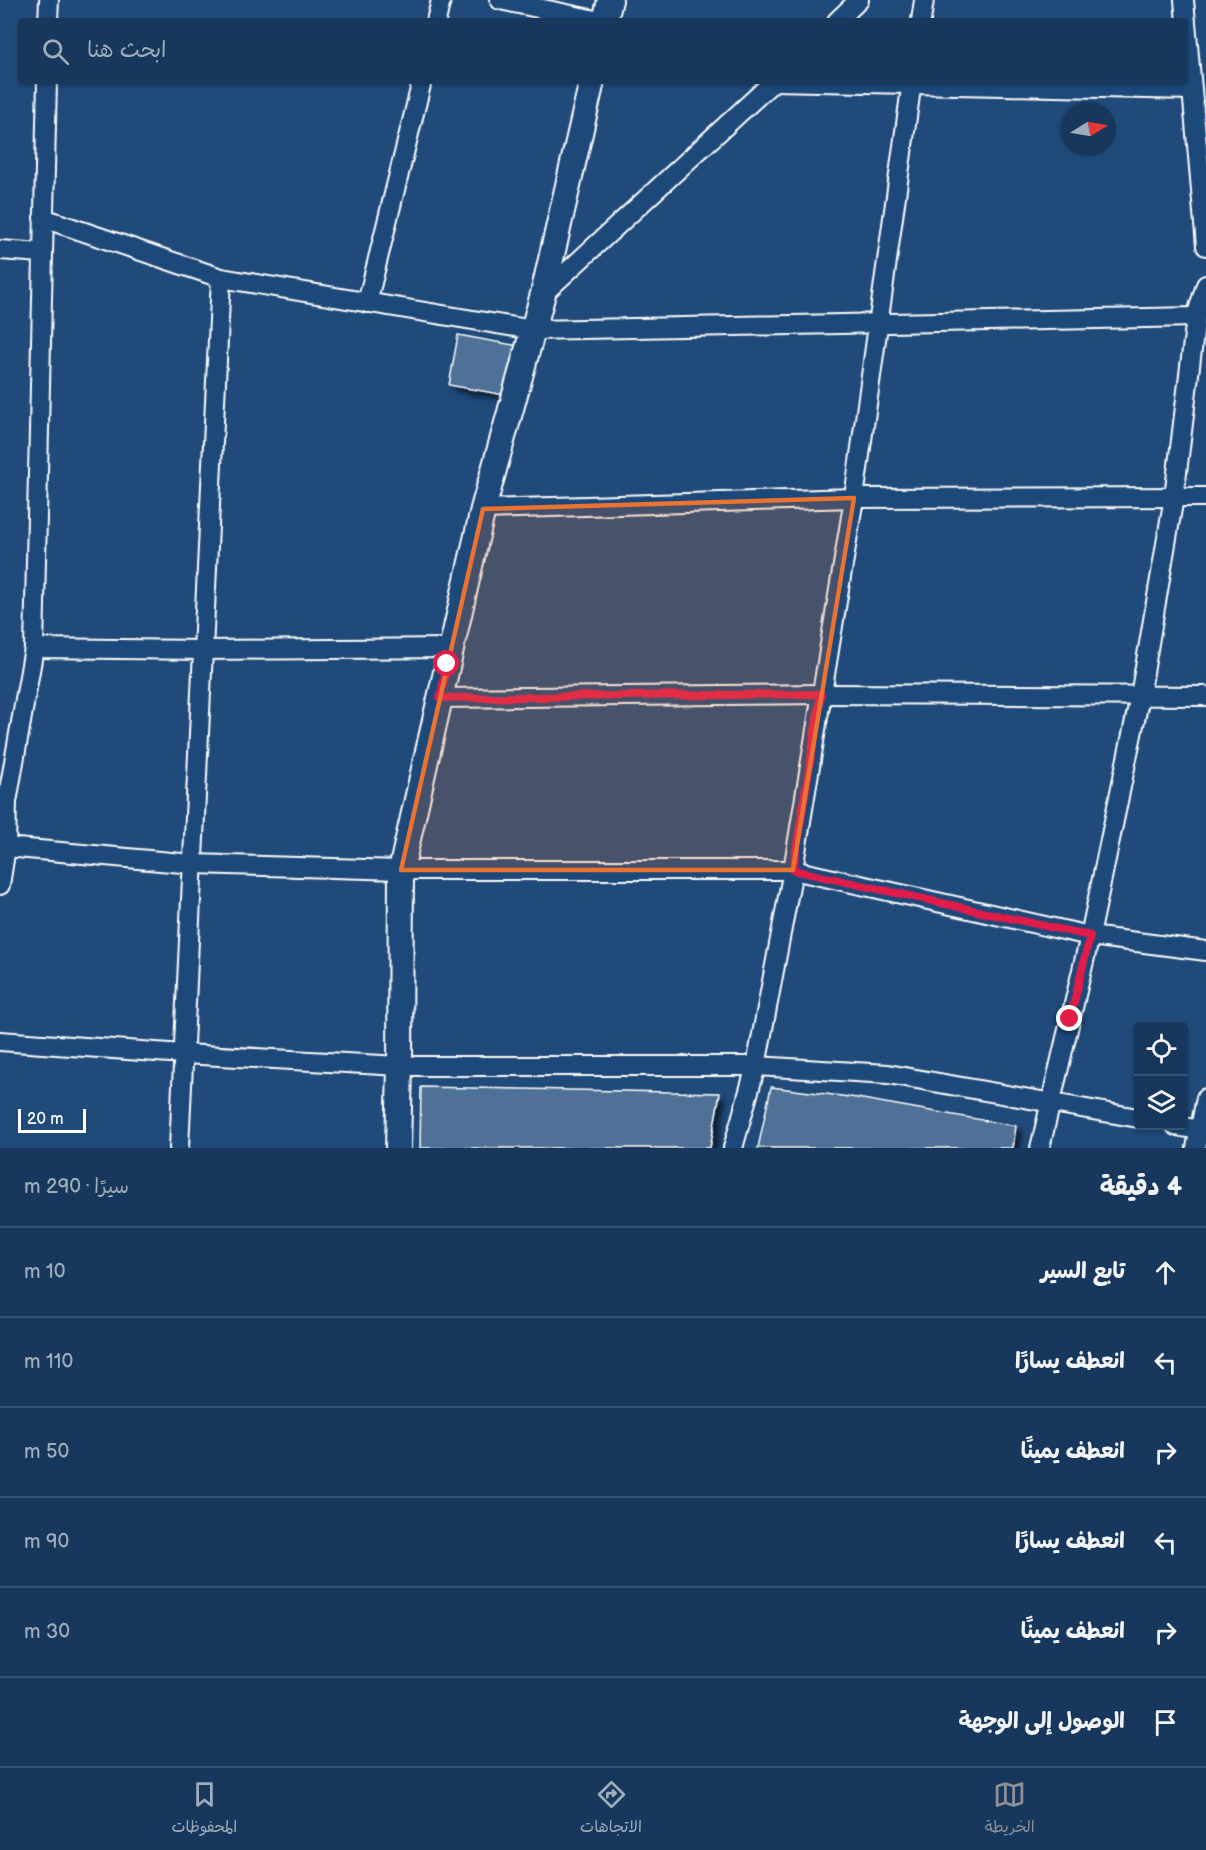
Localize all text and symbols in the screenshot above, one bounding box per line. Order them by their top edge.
search box [18,18,1188,84]
icon: search [39,35,72,68]
text: ابحث هنا [87,37,167,64]
north arrow [1062,102,1116,156]
route start [433,650,459,676]
route end [1056,1005,1082,1031]
map controls [1134,1022,1188,1130]
button: locate [1134,1022,1188,1076]
button: layers [1134,1076,1188,1130]
scale bar [18,1106,86,1134]
text: 20 m [27,1110,63,1129]
text: 4 دقيقة [1100,1172,1182,1203]
text: سيرًا · 290 m [24,1175,129,1199]
icon: ahead [1149,1256,1182,1289]
text: تابع السير [1041,1258,1125,1285]
text: 10 m [24,1260,65,1284]
icon: left [1149,1346,1182,1379]
text: انعطف يسارًا [1015,1348,1125,1375]
text: 110 m [24,1350,73,1374]
icon: right [1149,1436,1182,1469]
text: انعطف يمينًا [1021,1438,1125,1465]
text: 50 m [24,1440,69,1464]
icon: left [1149,1526,1182,1559]
text: انعطف يسارًا [1015,1528,1125,1555]
text: 90 m [24,1530,69,1554]
icon: right [1149,1616,1182,1649]
text: انعطف يمينًا [1021,1618,1125,1645]
text: 30 m [24,1620,70,1644]
icon: arrive [1149,1706,1182,1739]
text: الوصول إلى الوجهة [958,1708,1125,1735]
tab: المحفوظات [171,1778,237,1841]
tab: الاتجاهات [580,1778,642,1841]
tab: الخريطة [985,1778,1035,1841]

